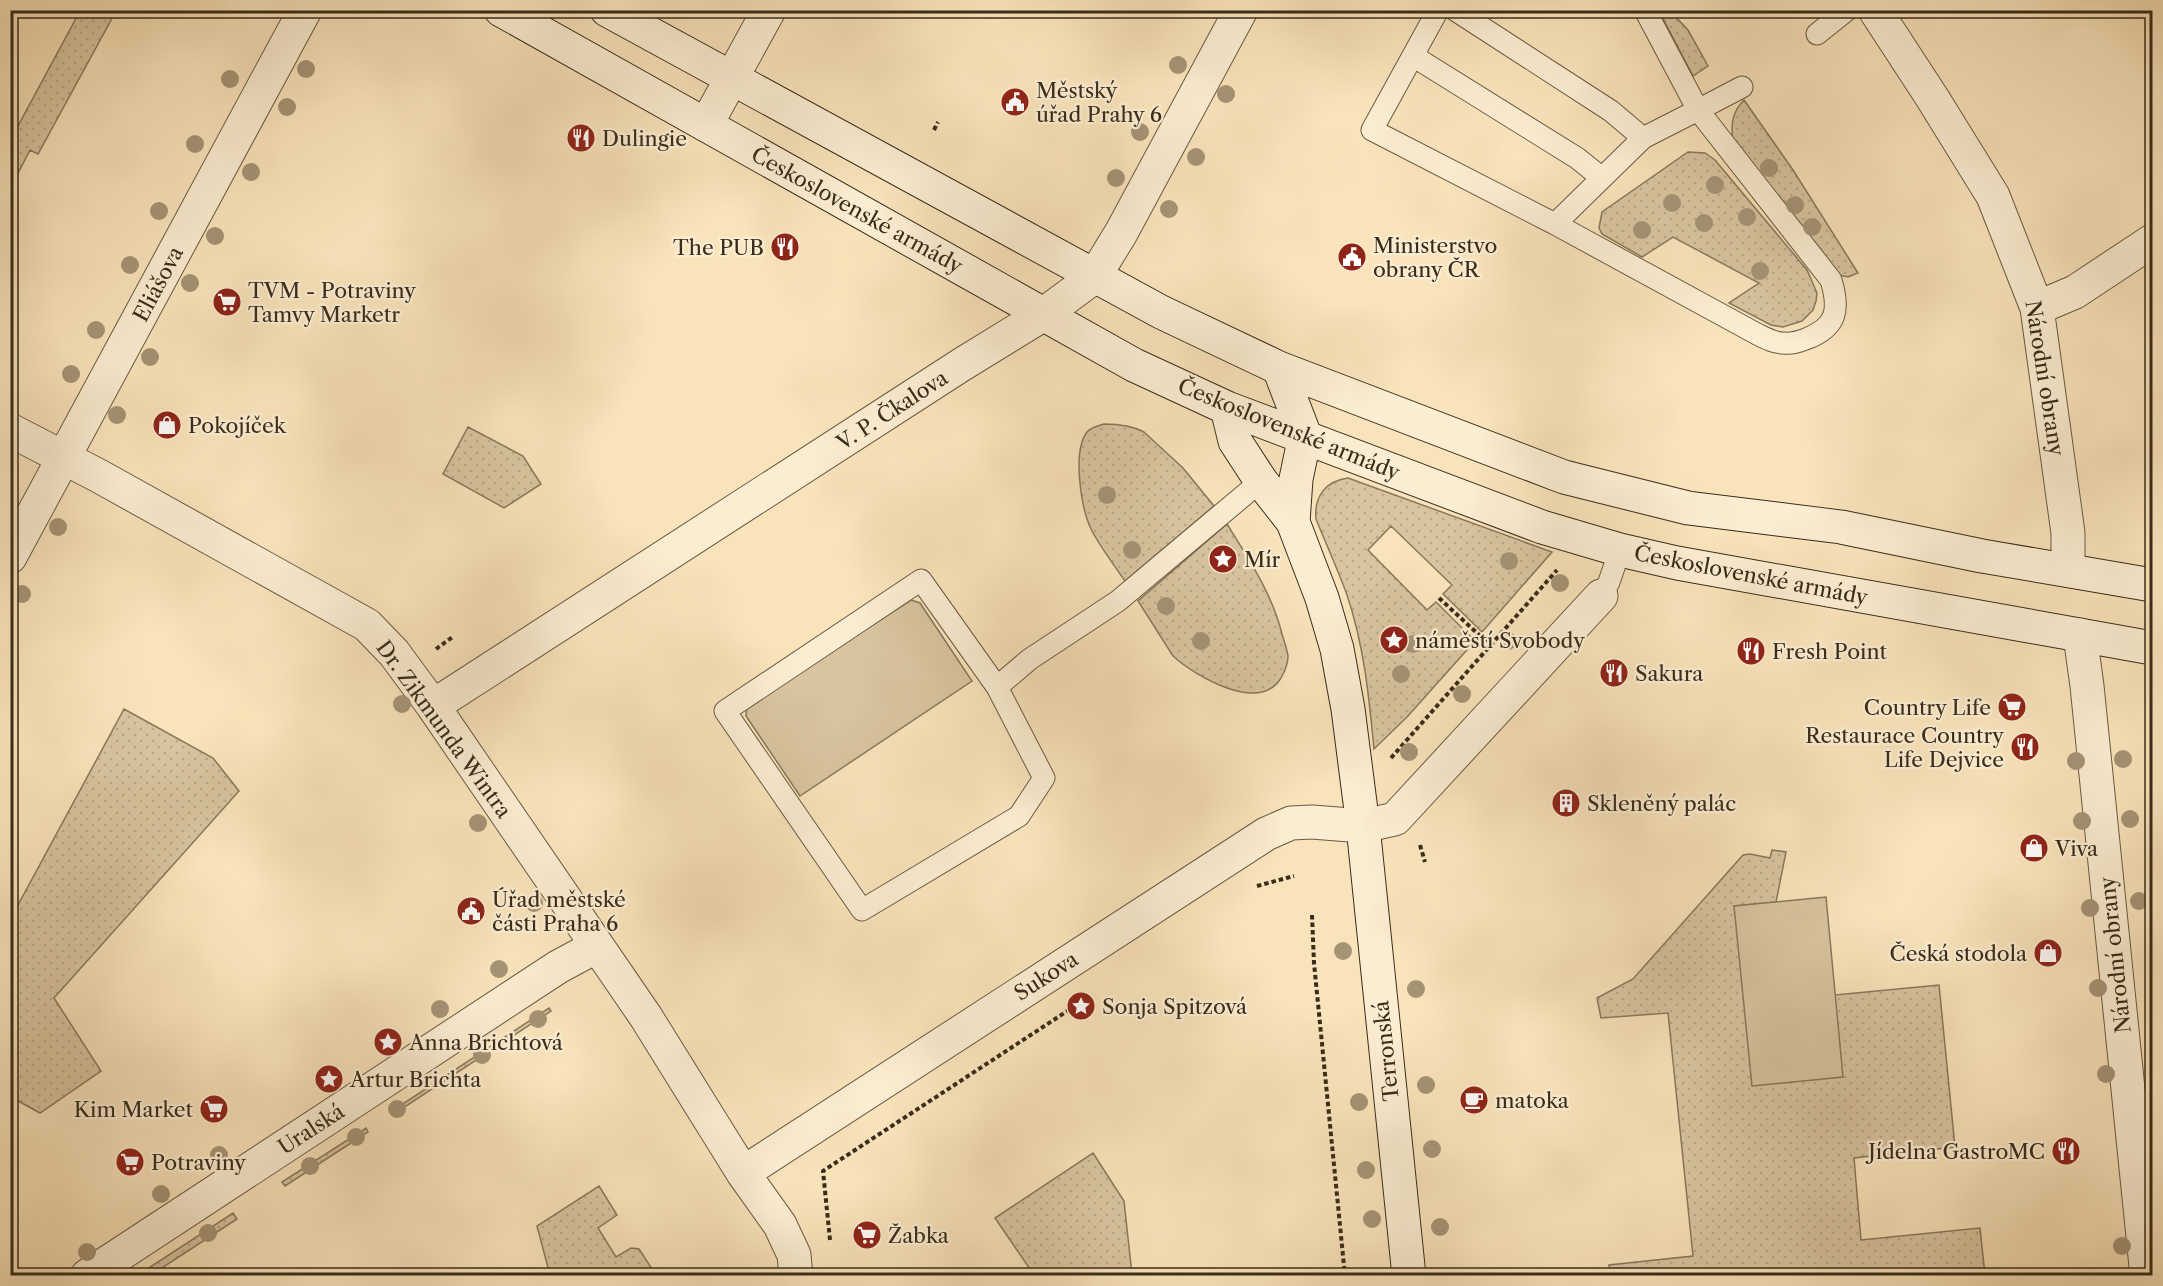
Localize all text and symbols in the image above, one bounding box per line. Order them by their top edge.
place label: Městský úřad Prahy 6 [1036,78,1162,127]
public building icon: Městský úřad Prahy 6 [999,86,1031,118]
restaurant icon: Dulingie [565,122,597,154]
place label: Dulingie [602,126,687,151]
street label: Československé armády [747,142,967,279]
restaurant icon: The PUB [769,231,801,263]
place label: Ministerstvo obrany ČR [1373,233,1497,282]
place label: The PUB [673,235,764,260]
street label: Eliášova [128,241,189,326]
public building icon: Ministerstvo obrany ČR [1336,241,1368,273]
place label: TVM - Potraviny Tamvy Marketr [248,278,416,327]
supermarket icon: TVM - Potraviny Tamvy Marketr [211,286,243,318]
street label: Národní obrany [2020,299,2070,458]
street label: V. P. Čkalova [831,364,953,456]
street label: Československé armády [1174,373,1404,485]
shop icon: Pokojíček [151,409,183,441]
place label: Pokojíček [188,413,287,438]
street label: Československé armády [1632,540,1870,610]
place icon: Mír [1207,543,1239,575]
place label: Mír [1244,547,1281,572]
place icon: náměstí Svobody [1378,624,1410,656]
place label: náměstí Svobody [1415,628,1585,653]
street label: Dr. Zikmunda Wintra [371,635,517,823]
restaurant icon: Fresh Point [1735,635,1767,667]
place label: Fresh Point [1772,639,1888,664]
restaurant icon: Sakura [1598,657,1630,689]
place label: Sakura [1635,661,1704,686]
supermarket icon: Country Life [1996,691,2028,723]
place label: Country Life [1864,695,1991,720]
place label: Restaurace Country Life Dejvice [1805,723,2004,772]
restaurant icon: Restaurace Country Life Dejvice [2009,731,2041,763]
building icon: Skleněný palác [1550,787,1582,819]
place label: Skleněný palác [1587,791,1736,816]
shop icon: Viva [2018,832,2050,864]
place label: Viva [2054,836,2099,861]
street label: Národní obrany [2094,875,2136,1034]
place label: Úřad městské části Praha 6 [492,887,626,936]
public building icon: Úřad městské části Praha 6 [455,895,487,927]
shop icon: Česká stodola [2032,937,2064,969]
place label: Česká stodola [1889,941,2028,966]
street label: Sukova [1009,946,1083,1006]
place icon: Sonja Spitzová [1065,990,1097,1022]
place label: Sonja Spitzová [1102,994,1248,1019]
street label: Terronská [1368,999,1404,1102]
place icon: Anna Brichtová [372,1026,404,1058]
place label: Anna Brichtová [408,1030,564,1055]
place icon: Artur Brichta [313,1063,345,1095]
place label: Artur Brichta [349,1067,482,1092]
cafe icon: matoka [1458,1084,1490,1116]
place label: matoka [1495,1088,1570,1113]
supermarket icon: Kim Market [198,1093,230,1125]
place label: Kim Market [74,1097,194,1122]
street label: Uralská [273,1098,349,1160]
restaurant icon: Jídelna GastroMC [2050,1135,2082,1167]
place label: Jídelna GastroMC [1865,1139,2045,1164]
supermarket icon: Potraviny [114,1146,146,1178]
place label: Potraviny [151,1150,246,1175]
supermarket icon: Žabka [851,1219,883,1251]
place label: Žabka [888,1223,950,1248]

